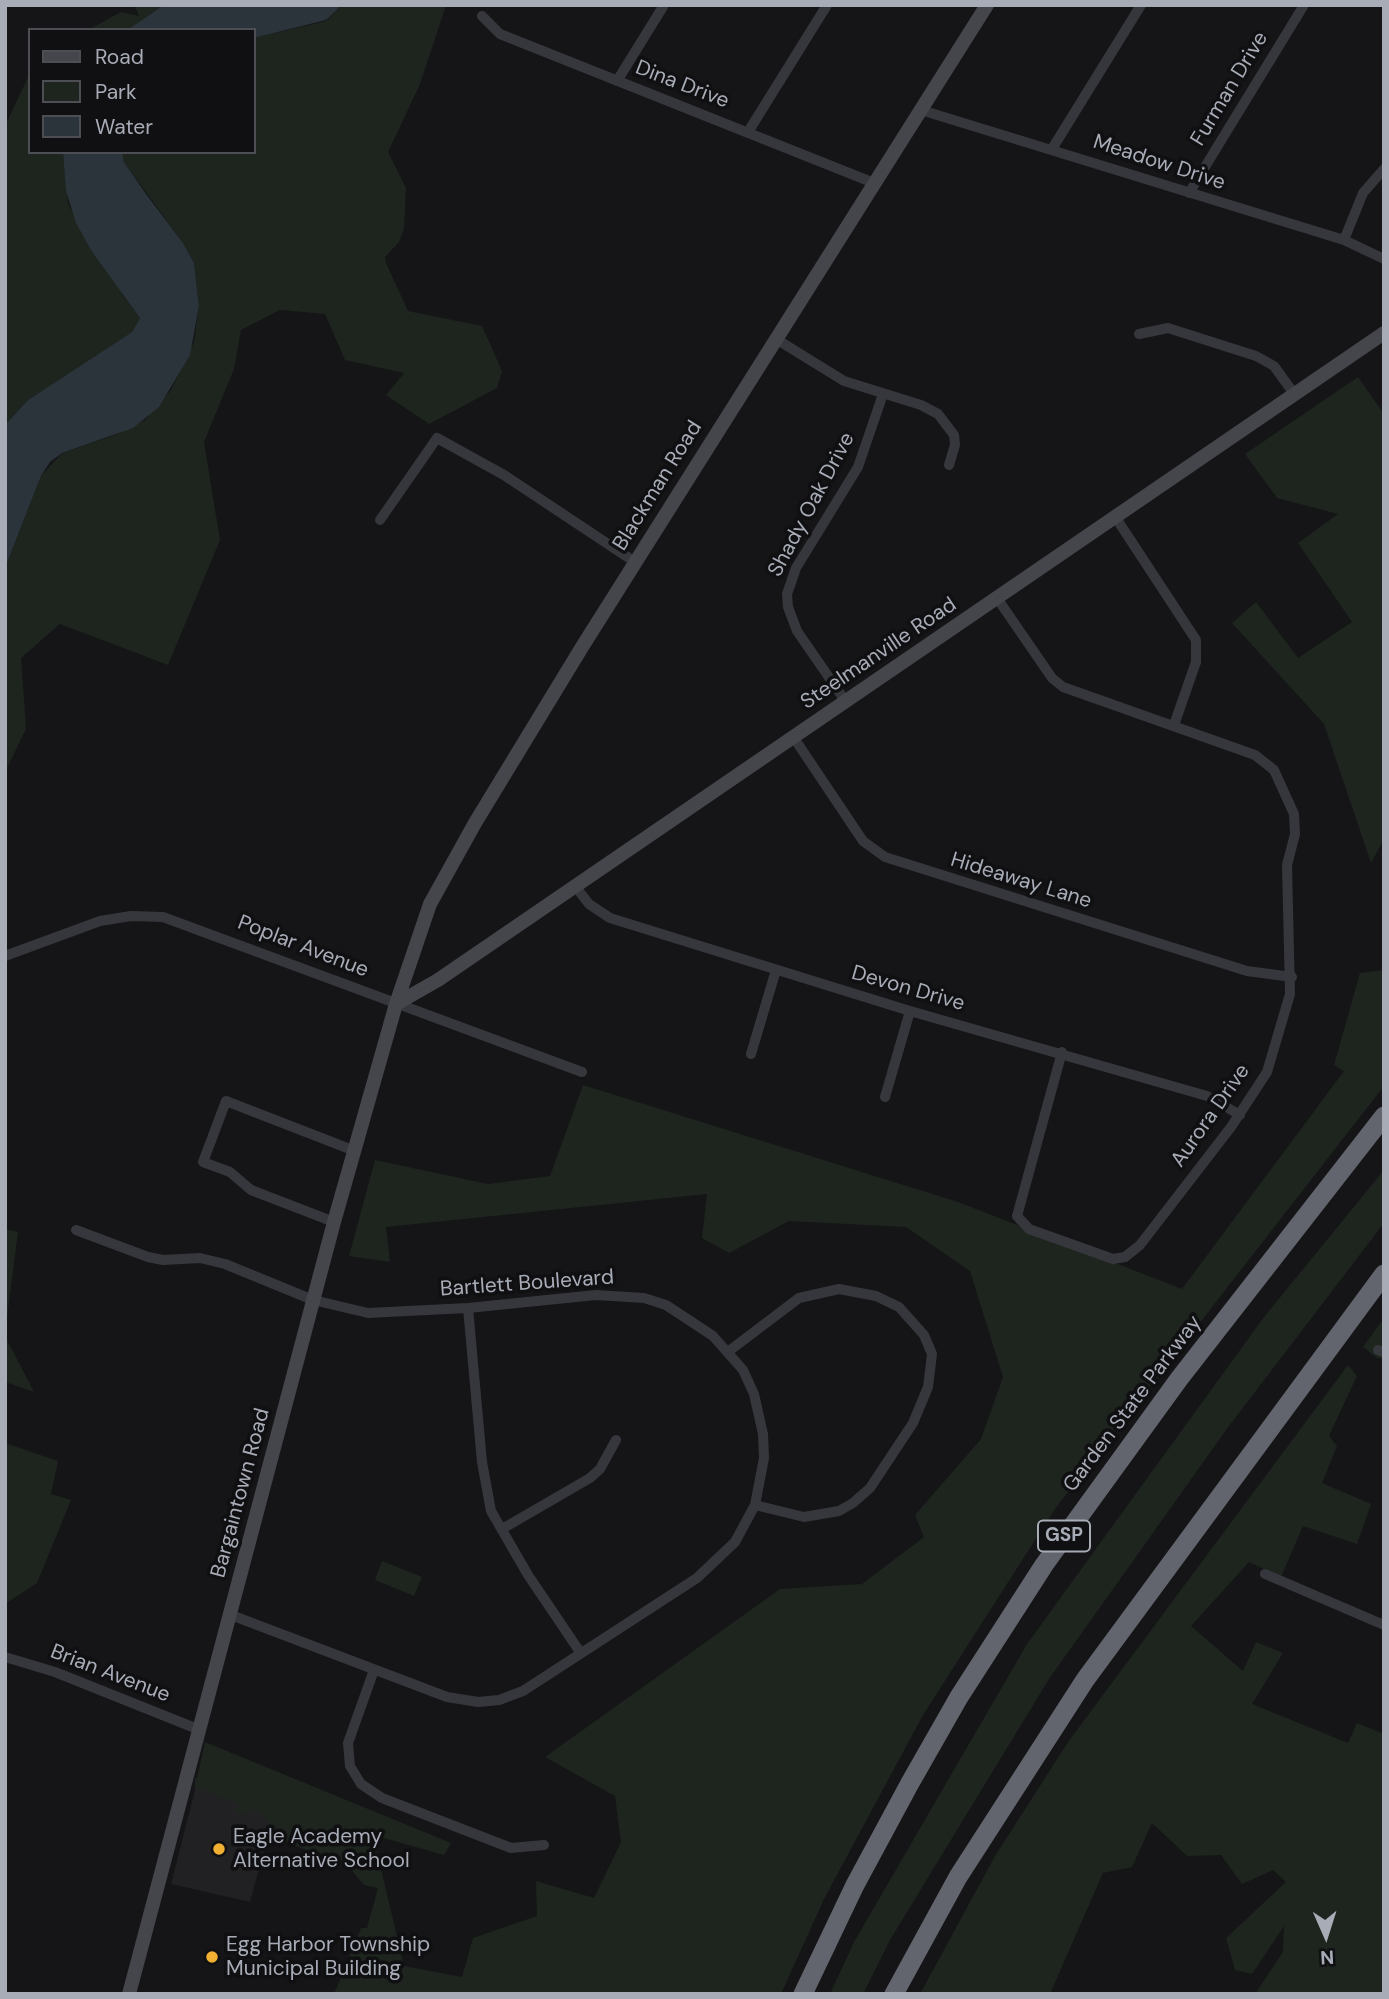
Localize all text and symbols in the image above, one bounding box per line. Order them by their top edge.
street label: Furman Drive [1186,27,1274,151]
legend [28,28,256,154]
text: Road [95,43,144,71]
street label: Dina Drive [632,56,732,114]
text: Park [95,78,136,106]
text: Water [95,113,153,141]
street label: Meadow Drive [1090,130,1228,196]
street label: Blackman Road [608,417,708,555]
street label: Shady Oak Drive [763,429,861,581]
street label: Steelmanville Road [796,593,962,715]
street label: Hideaway Lane [947,848,1095,914]
street label: Poplar Avenue [234,911,372,983]
street label: Devon Drive [849,961,967,1017]
street label: Aurora Drive [1166,1060,1256,1172]
street label: Bartlett Boulevard [439,1265,615,1303]
street label: Garden State Parkway [1058,1311,1208,1497]
street label: Bargaintown Road [206,1406,276,1580]
road number: GSP [1038,1520,1090,1552]
street label: Brian Avenue [47,1640,173,1708]
place label: Eagle Academy Alternative School [233,1824,410,1874]
marker: Eagle Academy Alternative School [211,1841,227,1857]
north arrow [1291,1901,1361,1971]
place label: Egg Harbor Township Municipal Building [226,1932,430,1982]
text: N [1320,1945,1335,1970]
marker: Egg Harbor Township Municipal Building [204,1949,220,1965]

